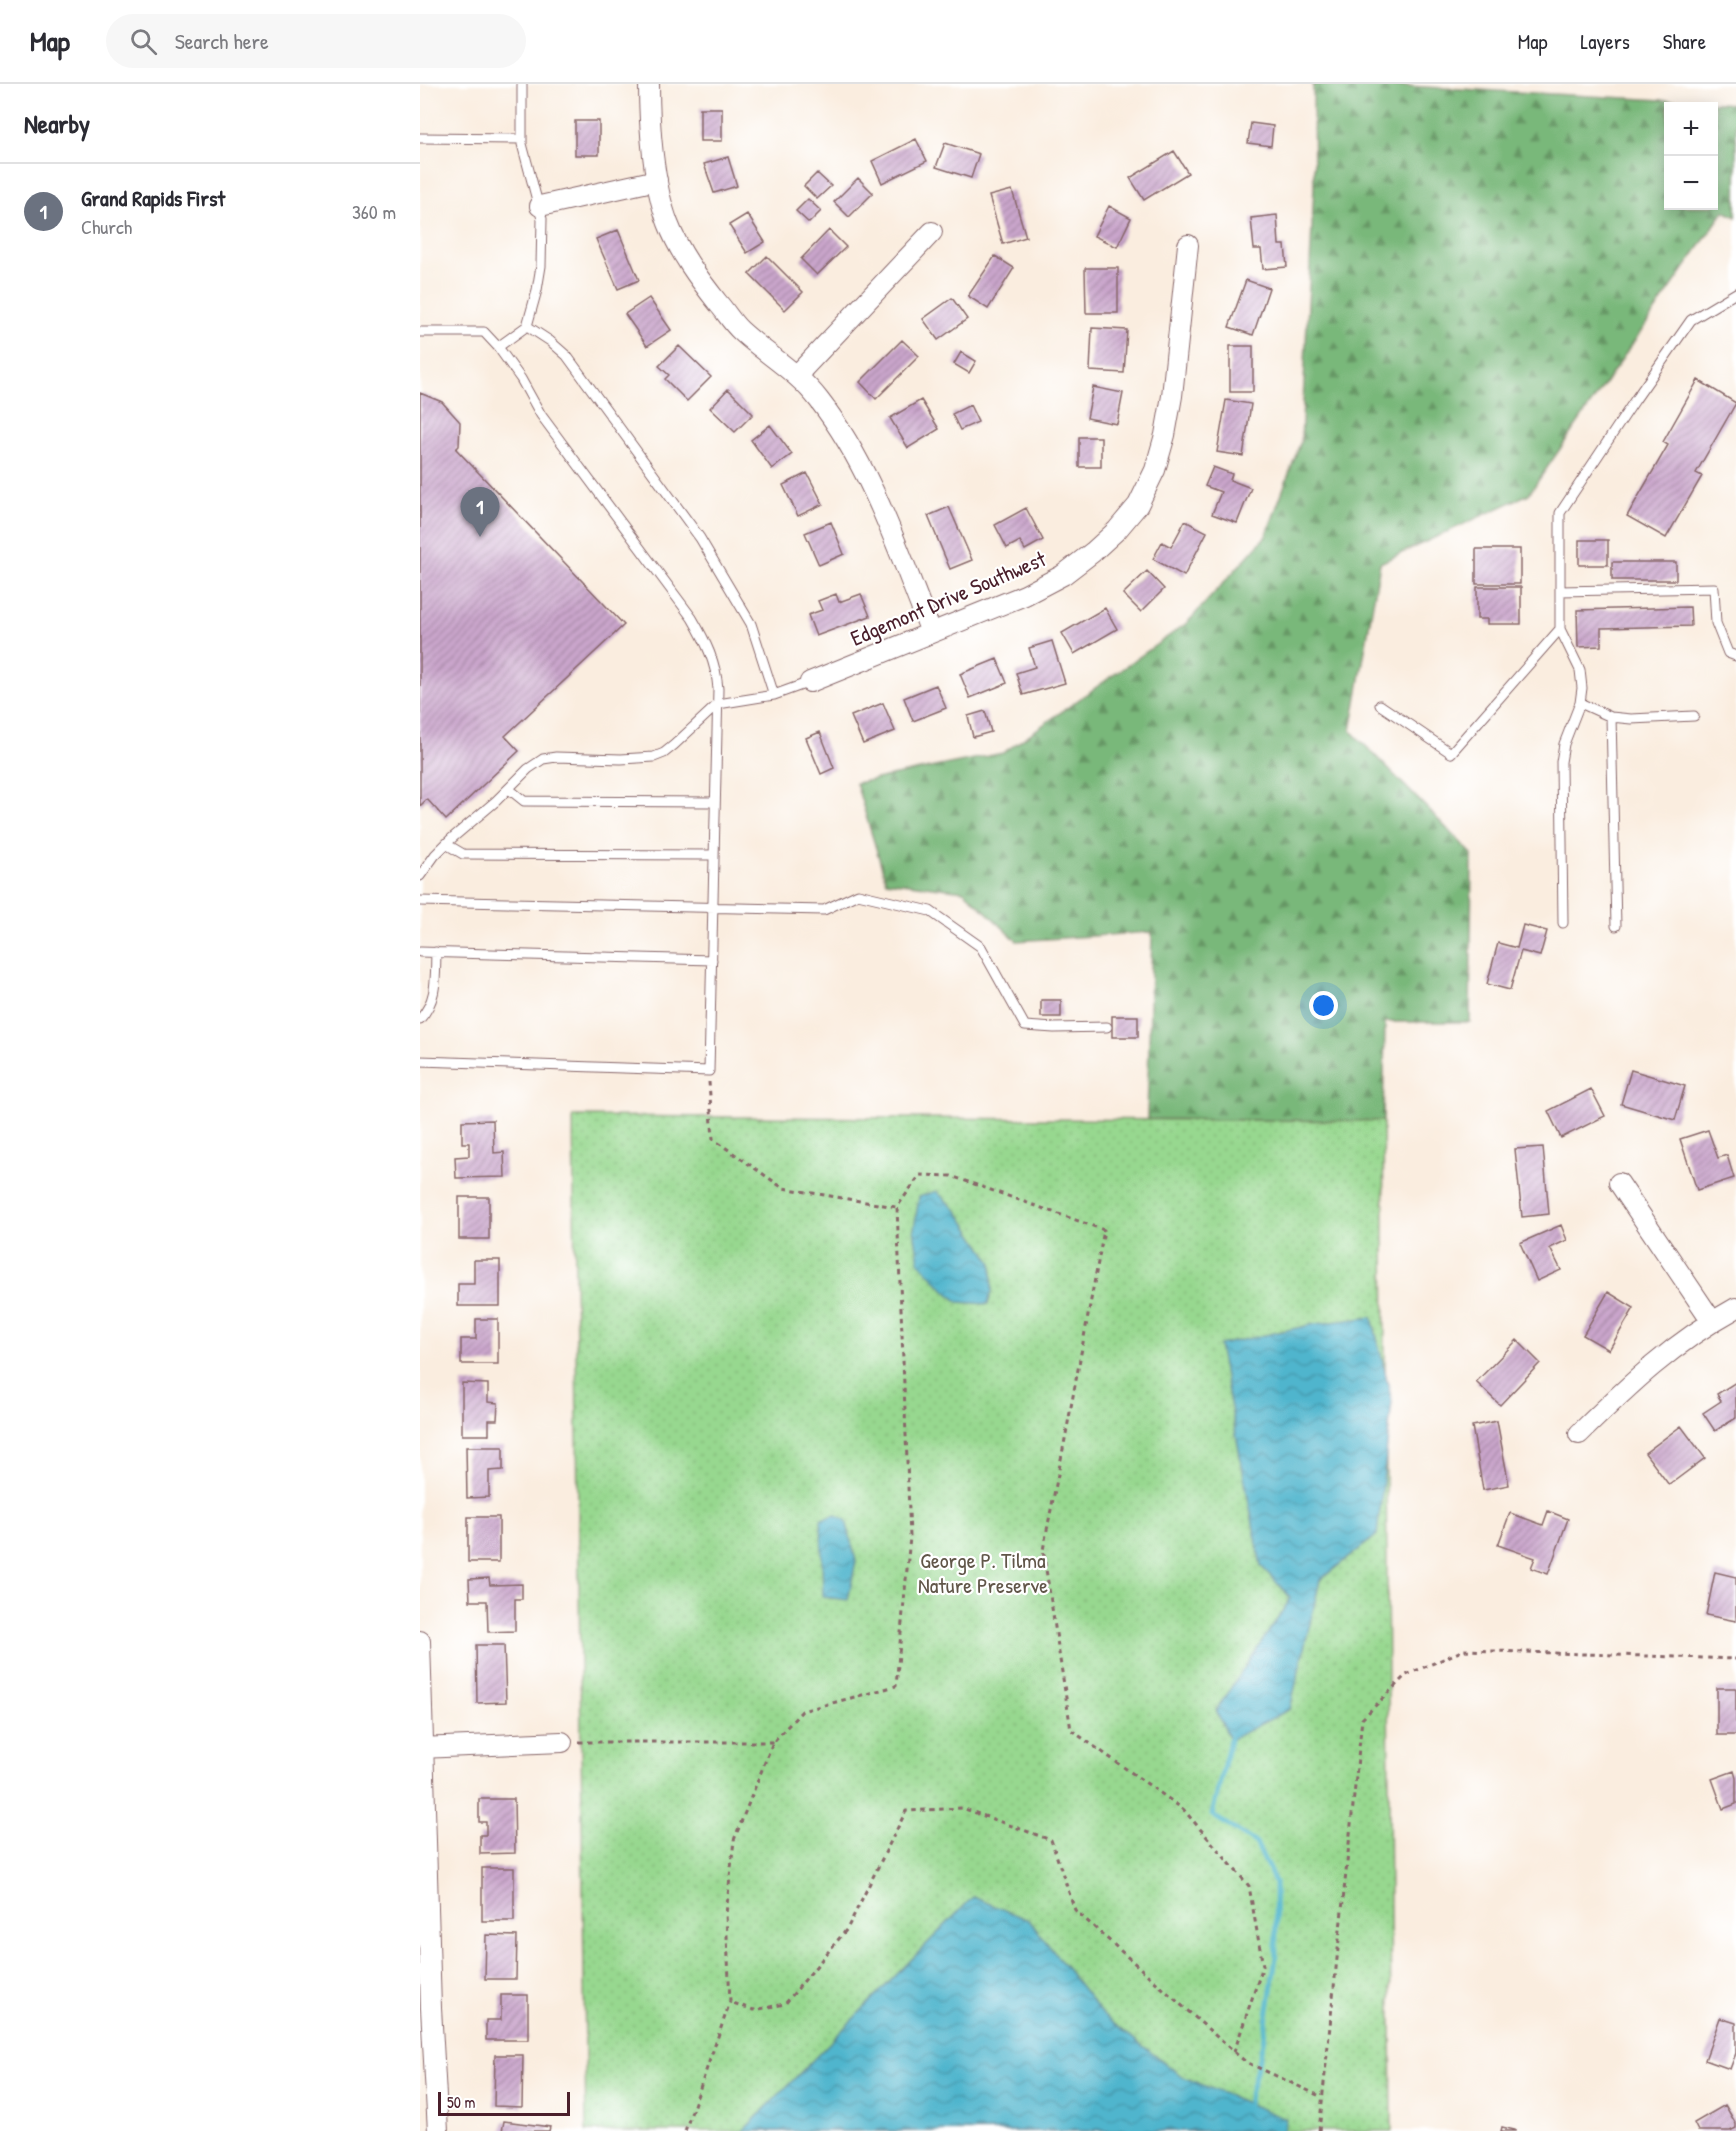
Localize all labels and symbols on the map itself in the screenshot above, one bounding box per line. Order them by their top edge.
pin: 1 [460,488,500,537]
street label: Edgemont Drive Southwest [846,543,1051,653]
your location [1309,991,1338,1020]
park label: George P. Tilma Nature Preserve [918,1545,1048,1600]
scale bar [438,2089,570,2116]

